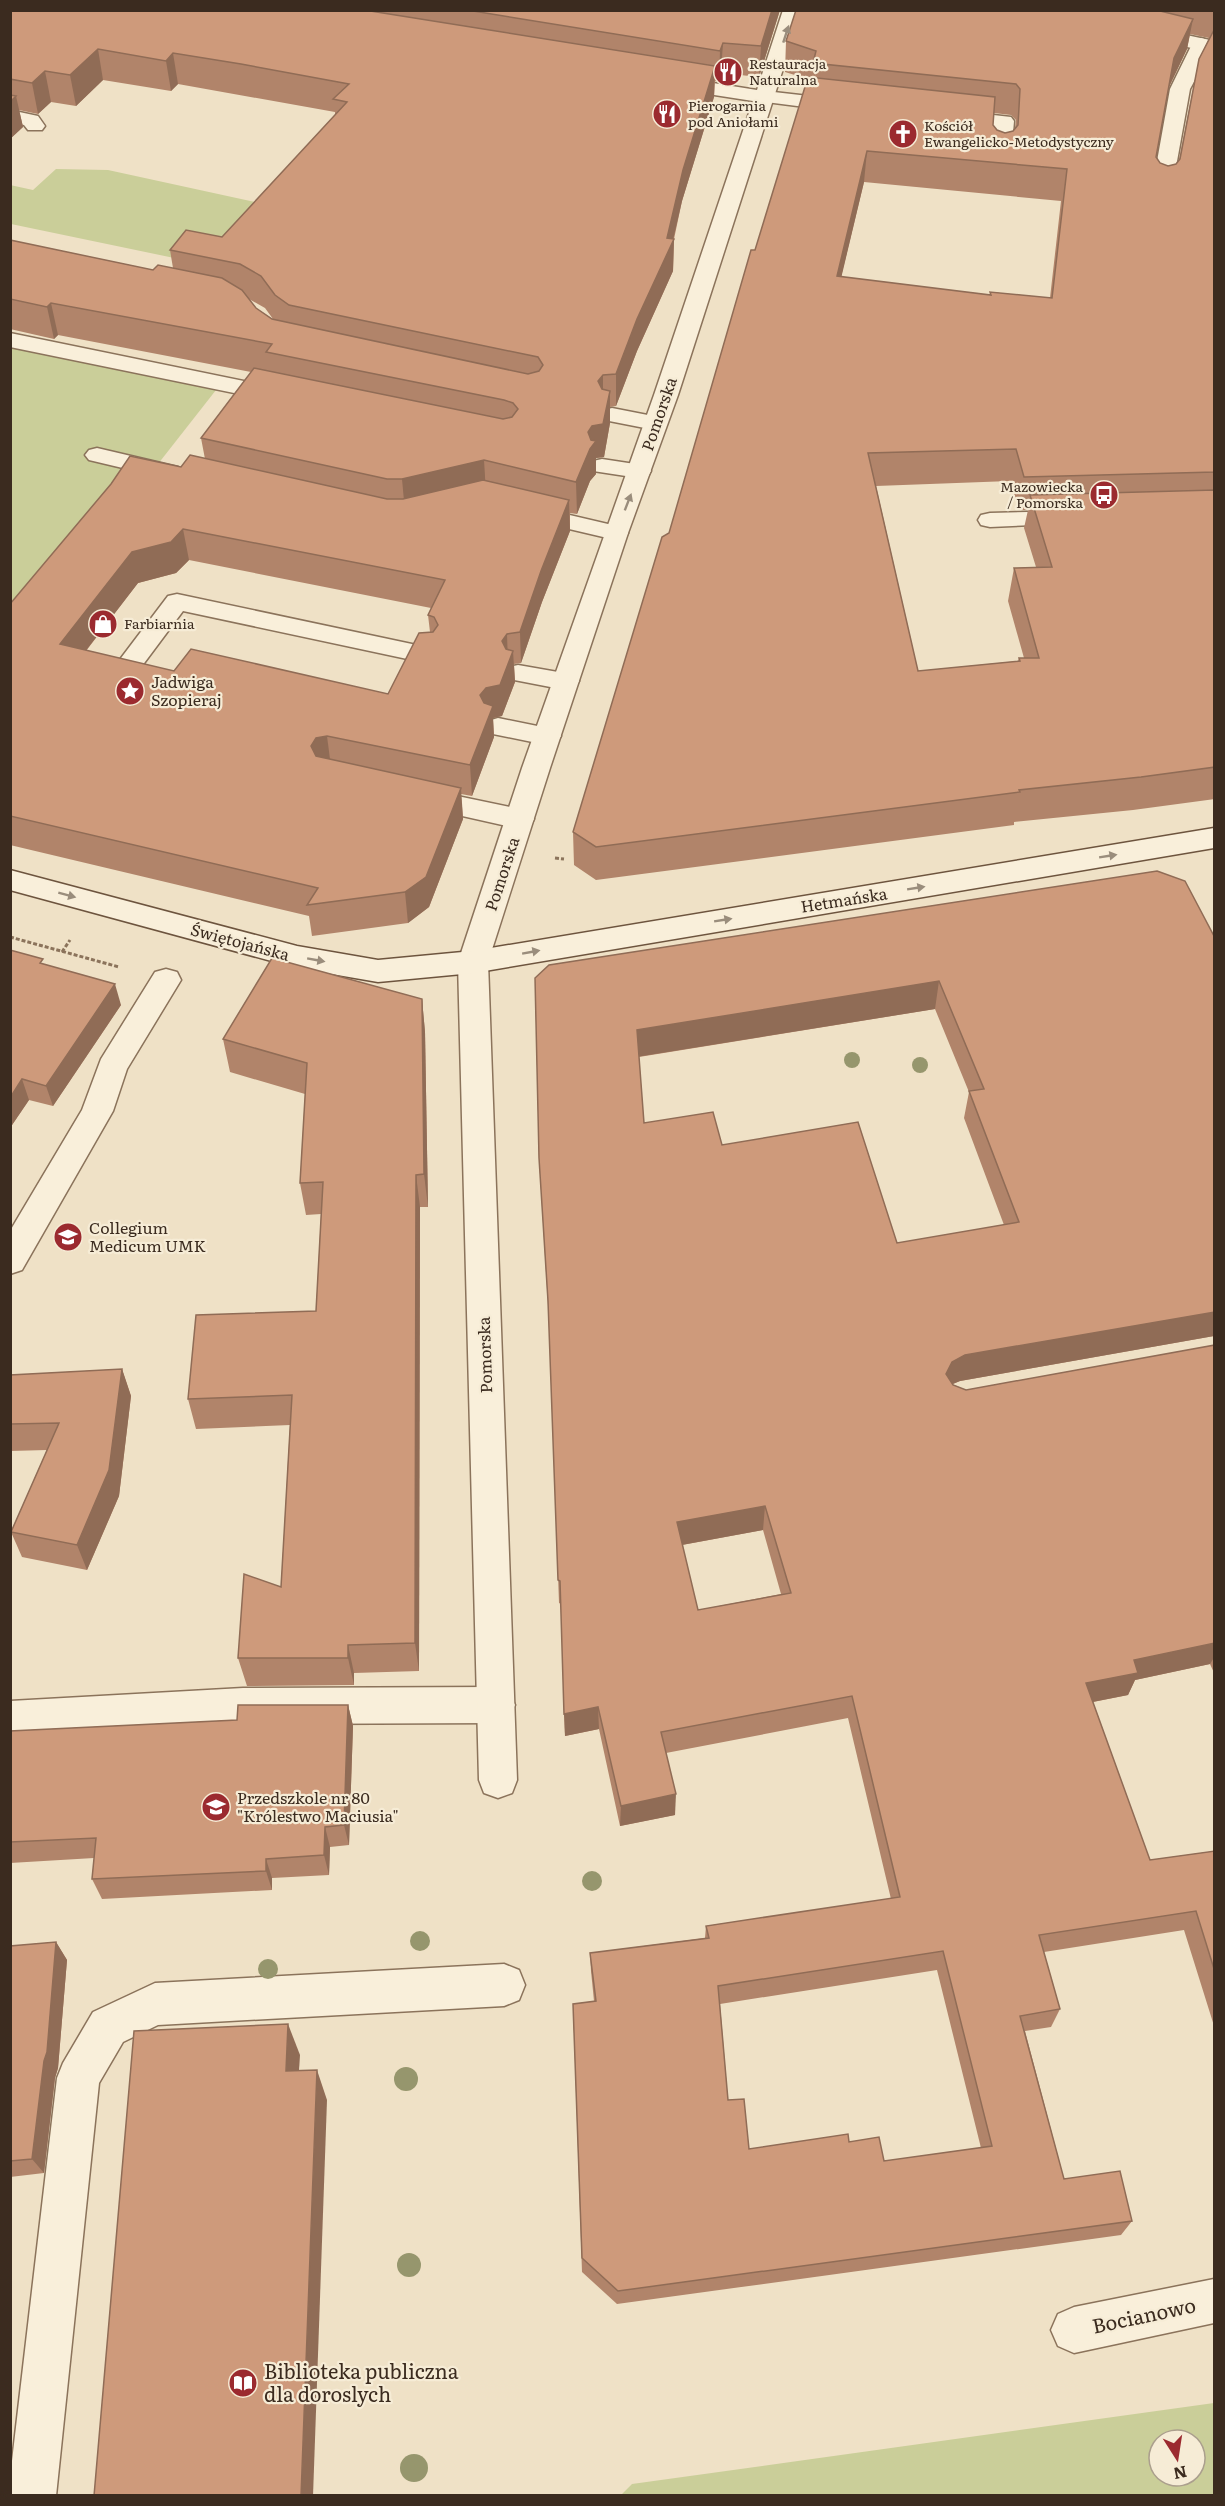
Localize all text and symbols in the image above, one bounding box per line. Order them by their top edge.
one-way arrow [782,25,791,43]
place label: Restauracja Naturalna [749,53,827,89]
restaurant icon: Restauracja Naturalna [712,56,744,88]
place label: Pierogarnia pod Aniołami [688,95,779,131]
restaurant icon: Pierogarnia pod Aniołami [651,98,683,130]
place label: Kościół Ewangelicko-Metodystyczny [924,115,1115,151]
church icon: Kościół Ewangelicko-Metodystyczny [887,118,919,150]
street label: Pomorska [634,373,682,454]
place label: Mazowiecka / Pomorska [1000,476,1083,512]
bus stop icon: Mazowiecka / Pomorska [1088,479,1120,511]
one-way arrow [623,493,633,511]
shop icon: Farbiarnia [87,608,119,640]
place label: Farbiarnia [124,613,195,633]
place label: Jadwiga Szopieraj [151,669,222,711]
place icon: Jadwiga Szopieraj [114,675,146,707]
street label: Pomorska [478,833,524,914]
one-way arrow [1099,851,1118,860]
street label: Hetmańska [799,880,889,918]
one-way arrow [906,883,925,892]
one-way arrow [58,891,76,900]
one-way arrow [714,915,733,924]
street label: Świętojańska [188,916,293,966]
one-way arrow [522,947,541,956]
one-way arrow [307,956,326,965]
place label: Collegium Medicum UMK [89,1215,206,1257]
school or university icon: Collegium Medicum UMK [52,1221,84,1253]
street label: Pomorska [471,1316,497,1394]
place label: Przedszkole nr 80 "Królestwo Maciusia" [237,1785,399,1827]
school or university icon: Przedszkole nr 80 "Królestwo Maciusia" [200,1791,232,1823]
street label: Bocianowo [1089,2288,1198,2340]
place label: Biblioteka publiczna dla doroslych [264,2355,459,2408]
library icon: Biblioteka publiczna dla doroslych [227,2367,259,2399]
north arrow [1147,2428,1207,2488]
text: N [1171,2461,1189,2487]

